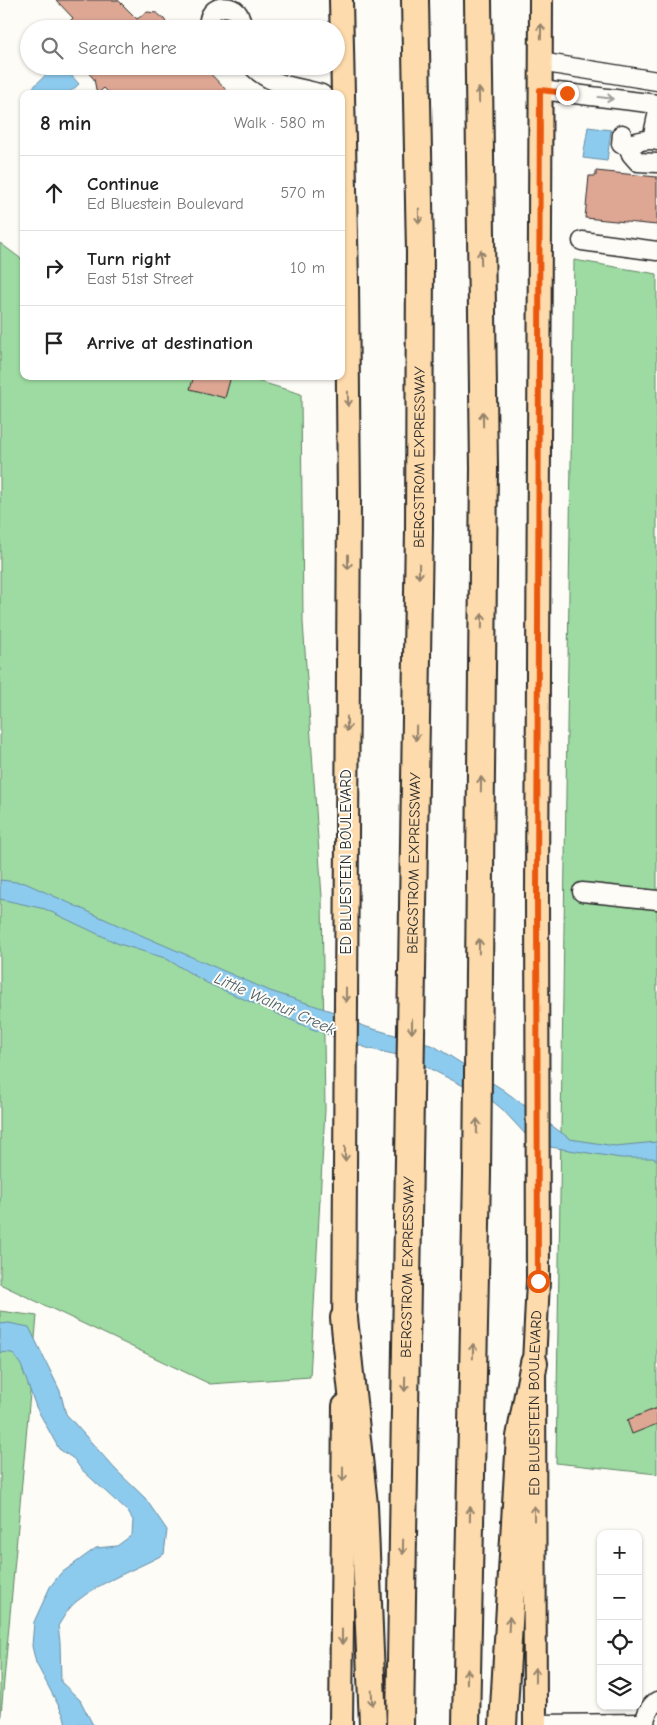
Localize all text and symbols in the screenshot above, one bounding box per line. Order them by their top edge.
search box [20,20,345,75]
one-way arrow [536,23,546,40]
icon: search [38,34,66,62]
text: Search here [78,37,177,59]
route end [556,82,579,105]
one-way arrow [474,87,484,103]
one-way arrow [598,93,614,103]
text: 8 min [40,111,91,135]
text: Walk · 580 m [234,114,325,132]
text: Continue [87,173,159,195]
icon: ahead [40,179,68,207]
text: 570 m [280,184,325,202]
text: Ed Bluestein Boulevard [87,195,244,213]
one-way arrow [414,208,424,224]
text: Turn right [87,248,171,270]
one-way arrow [476,249,486,266]
icon: right [40,254,68,282]
text: 10 m [290,259,325,277]
text: East 51st Street [87,270,193,288]
icon: arrive [40,329,68,357]
text: Arrive at destination [87,332,253,354]
street label: BERGSTROM EXPRESSWAY [410,366,429,548]
one-way arrow [343,390,353,407]
one-way arrow [478,412,488,428]
one-way arrow [343,553,353,569]
one-way arrow [414,563,423,579]
one-way arrow [477,613,487,630]
one-way arrow [342,716,352,732]
one-way arrow [411,725,421,741]
street label: ED BLUESTEIN BOULEVARD [337,769,355,955]
street label: BERGSTROM EXPRESSWAY [403,772,424,954]
one-way arrow [476,776,486,792]
one-way arrow [474,938,484,954]
water label: Little Walnut Creek [212,969,339,1039]
one-way arrow [341,986,351,1002]
one-way arrow [407,1017,416,1033]
one-way arrow [472,1118,482,1134]
one-way arrow [341,1146,350,1162]
street label: BERGSTROM EXPRESSWAY [397,1176,418,1358]
route start [527,1270,550,1293]
street label: ED BLUESTEIN BOULEVARD [525,1310,546,1496]
one-way arrow [469,1344,478,1360]
one-way arrow [400,1376,410,1392]
one-way arrow [338,1466,348,1482]
one-way arrow [529,1505,539,1521]
one-way arrow [466,1506,475,1522]
map controls [597,1530,642,1710]
button: + [597,1530,642,1575]
one-way arrow [398,1539,407,1555]
button: − [597,1575,642,1620]
one-way arrow [505,1616,514,1632]
button: locate [597,1620,642,1665]
one-way arrow [337,1628,347,1645]
button: layers [597,1665,642,1710]
one-way arrow [530,1667,540,1684]
one-way arrow [462,1669,472,1685]
one-way arrow [367,1690,377,1706]

